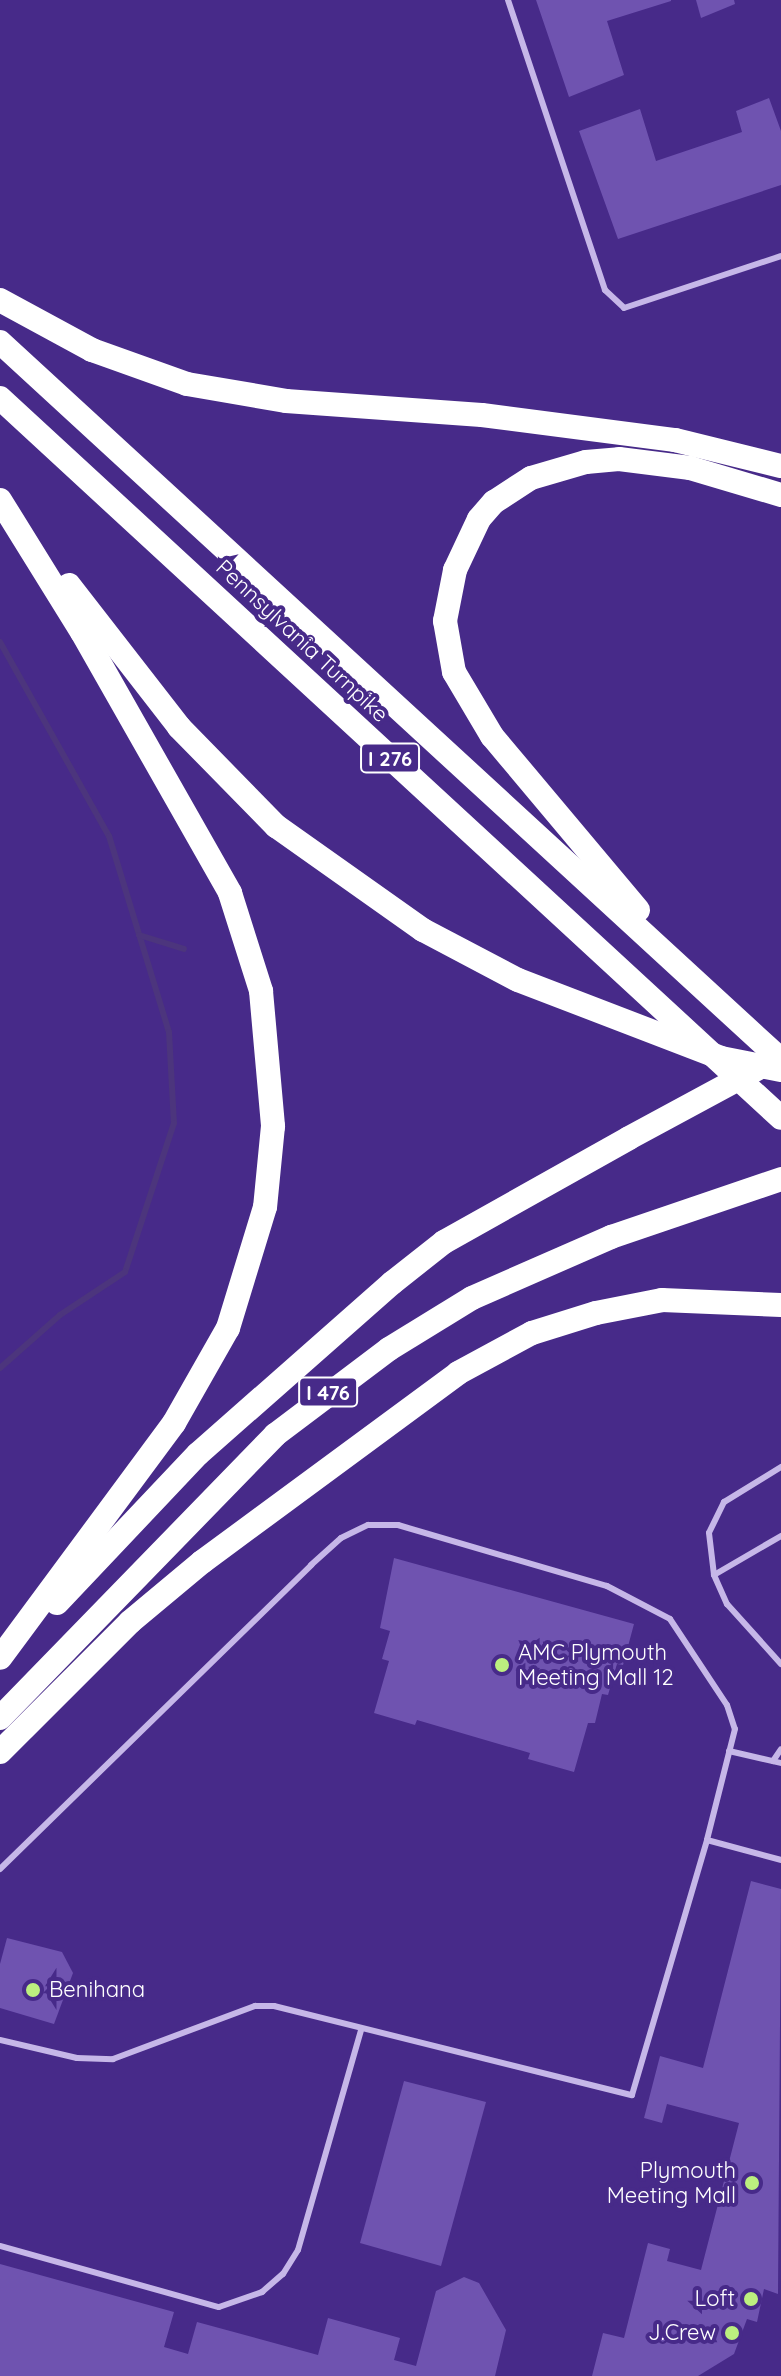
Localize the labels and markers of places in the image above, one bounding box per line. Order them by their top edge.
place label: AMC Plymouth Meeting Mall 12 [518,1639,674,1690]
marker: AMC Plymouth Meeting Mall 12 [493,1656,511,1674]
place label: Benihana [49,1977,145,2003]
marker: Benihana [24,1981,42,1999]
place label: Plymouth Meeting Mall [607,2157,736,2208]
marker: Plymouth Meeting Mall [743,2174,761,2192]
place label: Loft [695,2286,735,2312]
marker: Loft [742,2290,760,2308]
place label: J.Crew [648,2320,716,2346]
marker: J.Crew [723,2324,741,2342]

